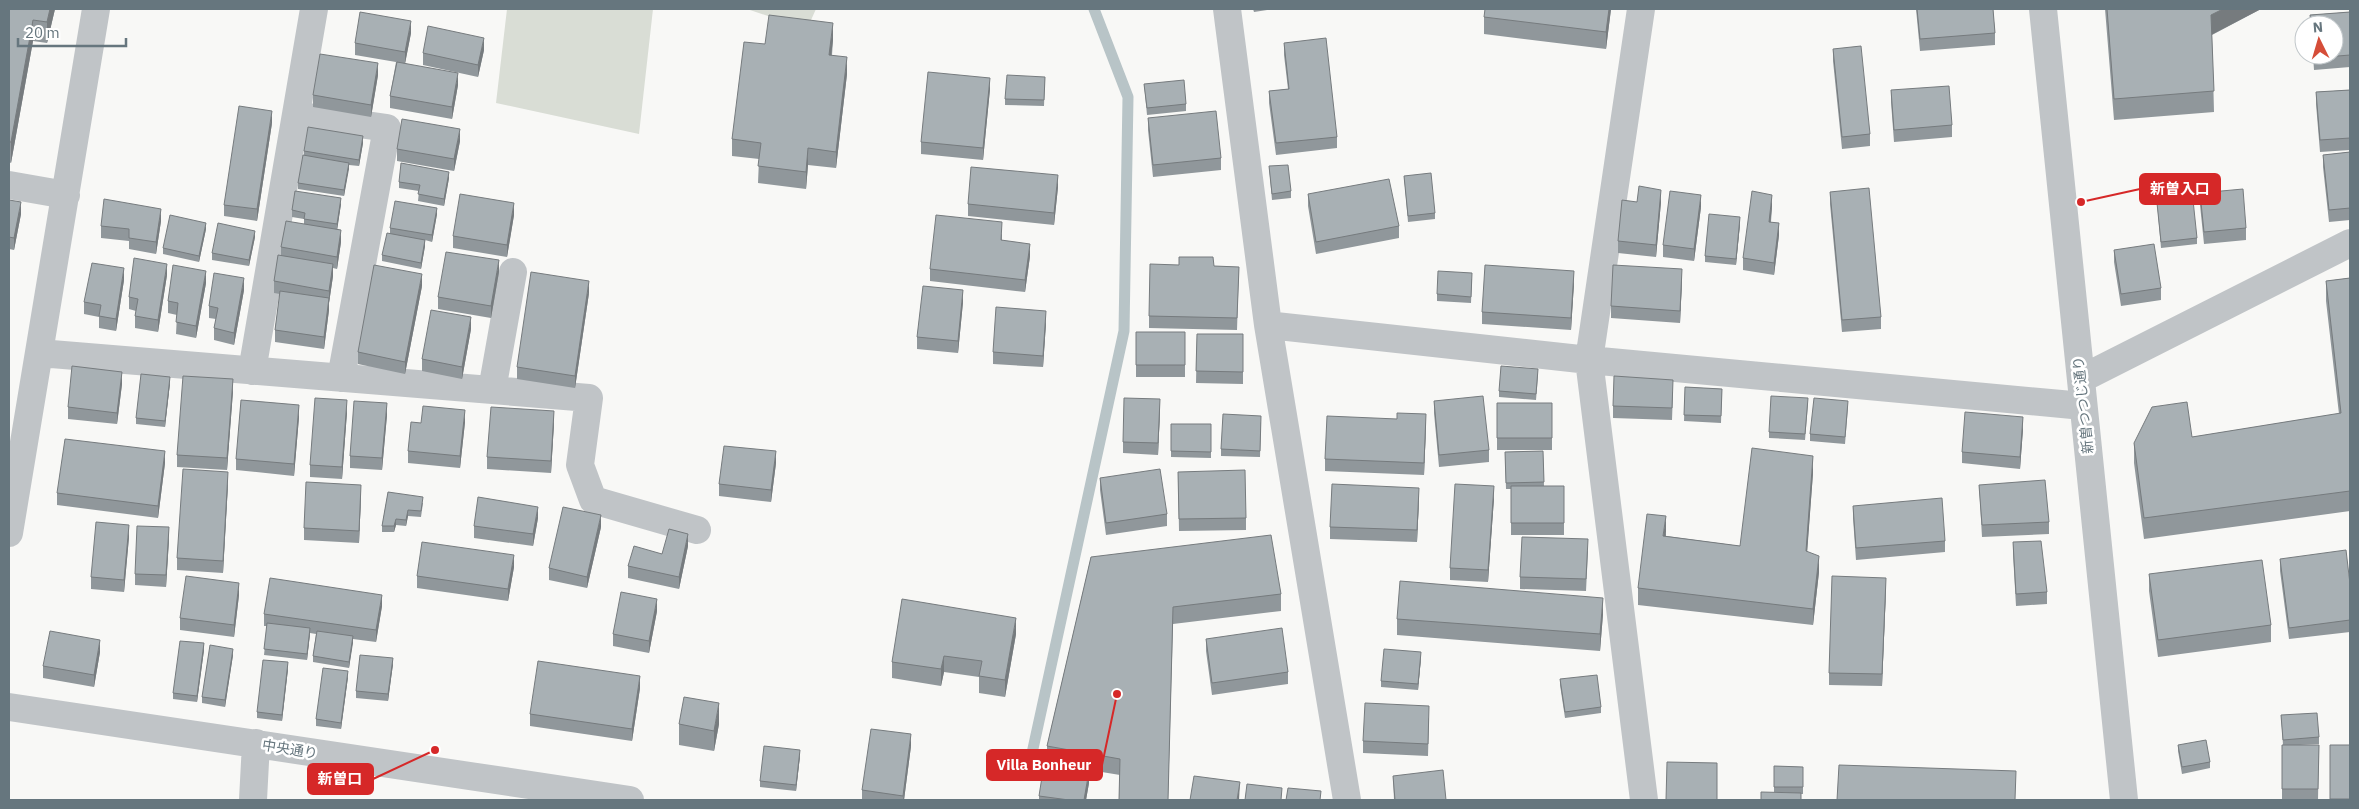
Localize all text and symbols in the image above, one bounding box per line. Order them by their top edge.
scale bar [18,15,125,47]
north arrow [2294,15,2344,65]
text: N [2312,18,2324,36]
text: 20 m [25,23,60,42]
callout: 新曽入口 [2140,174,2220,204]
text: 新曽入口 [2150,179,2210,198]
street label: 新曽つつじ通り [2069,355,2097,455]
street label: 中央通り [261,736,319,762]
callout: Villa Bonheur [987,750,1102,780]
text: Villa Bonheur [997,755,1091,774]
callout: 新曽口 [308,764,373,794]
text: 新曽口 [317,769,363,788]

